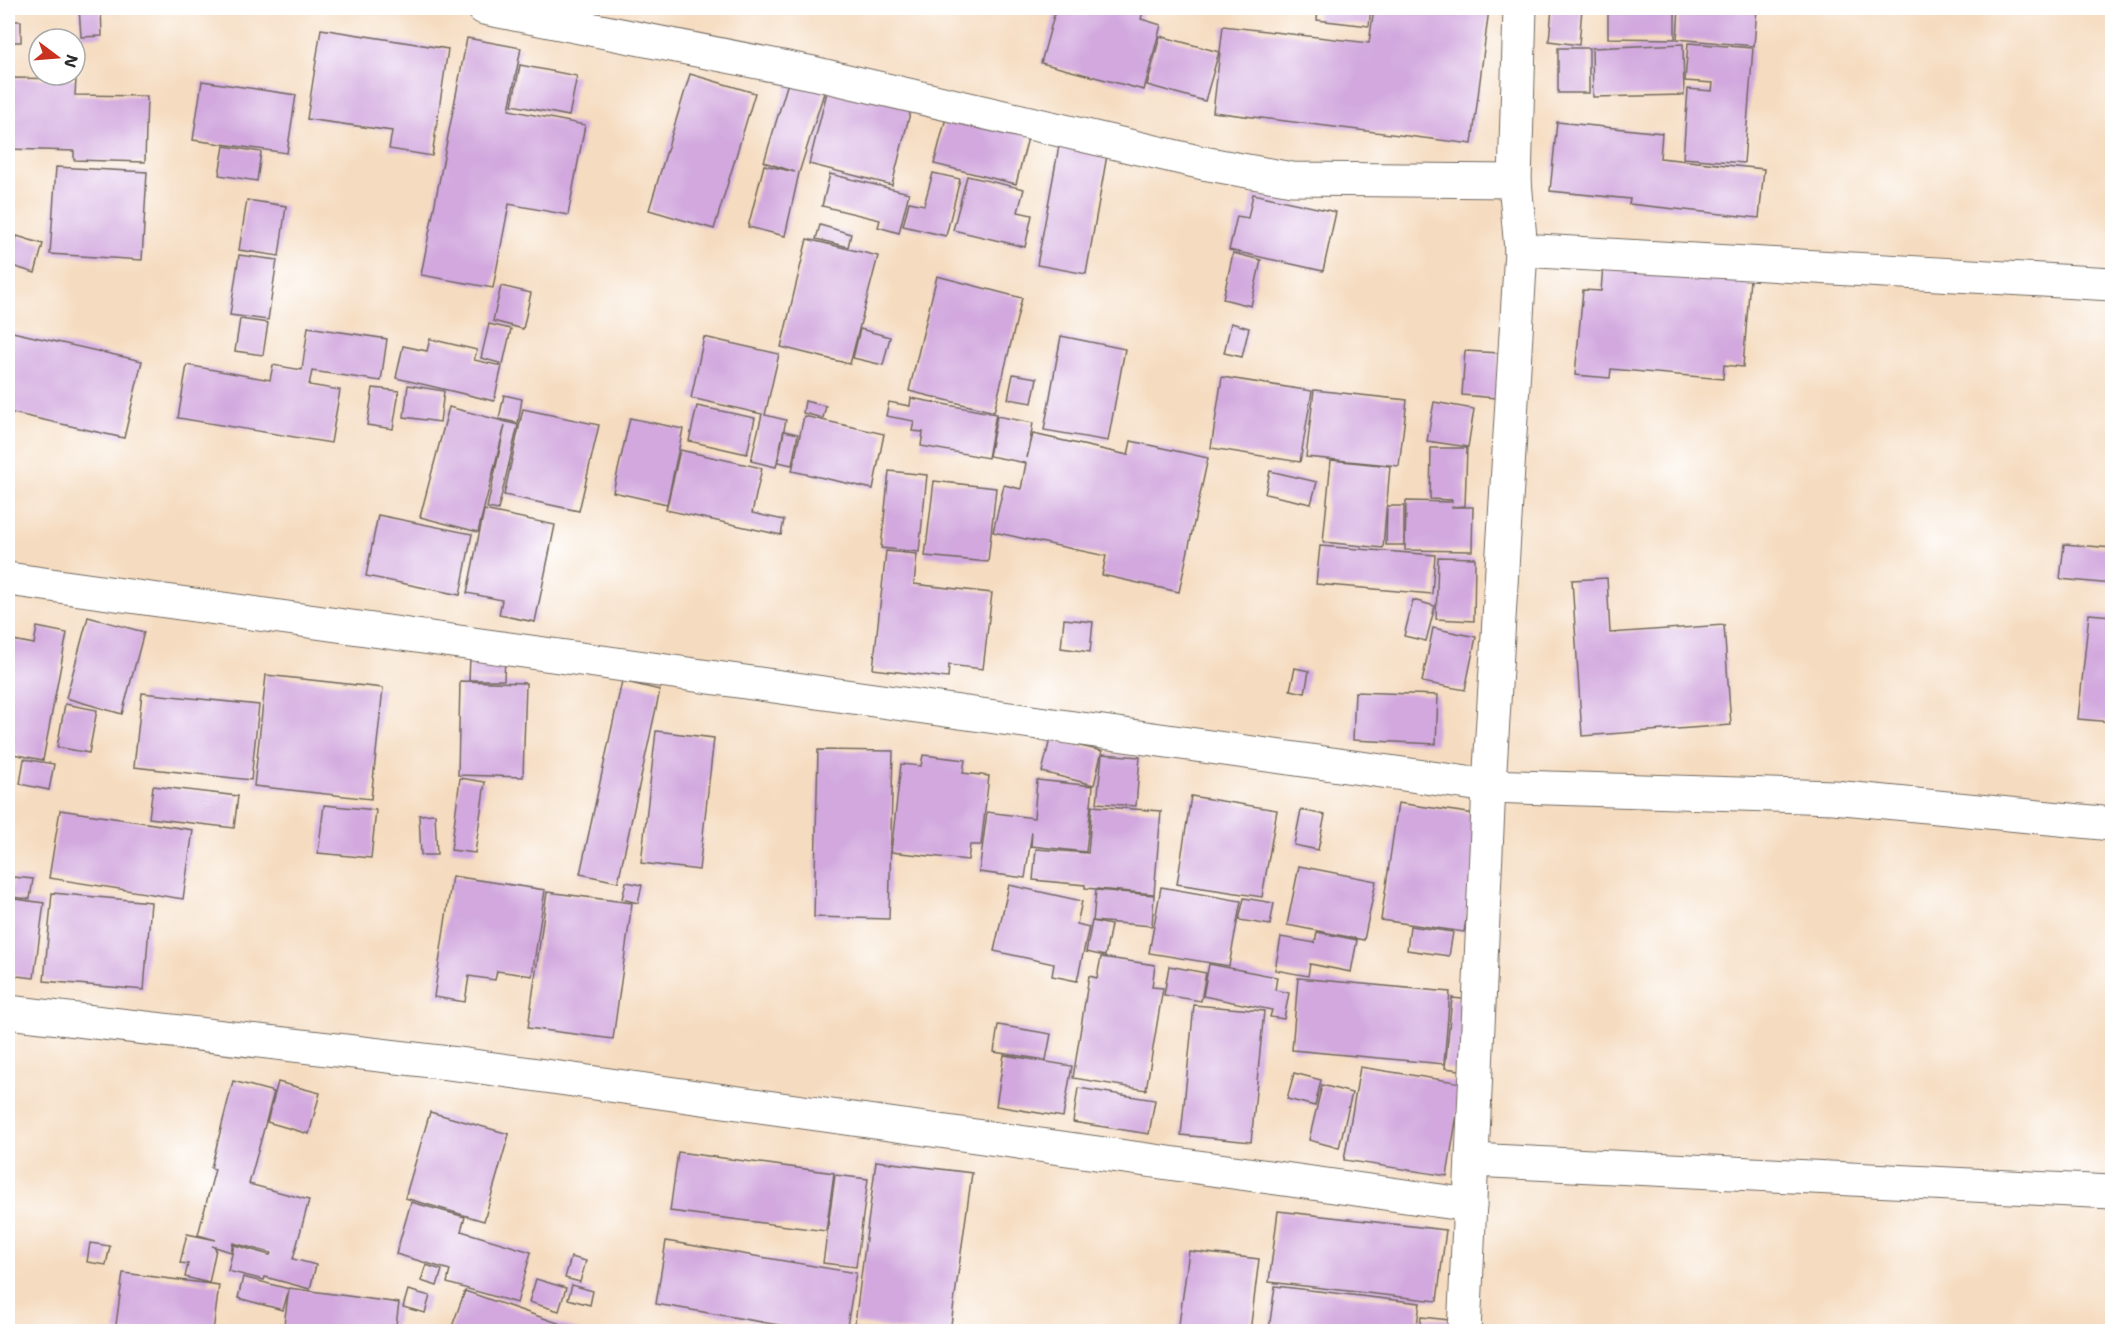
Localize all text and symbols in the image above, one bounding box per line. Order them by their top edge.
north arrow [27,27,87,87]
text: N [59,52,83,70]

